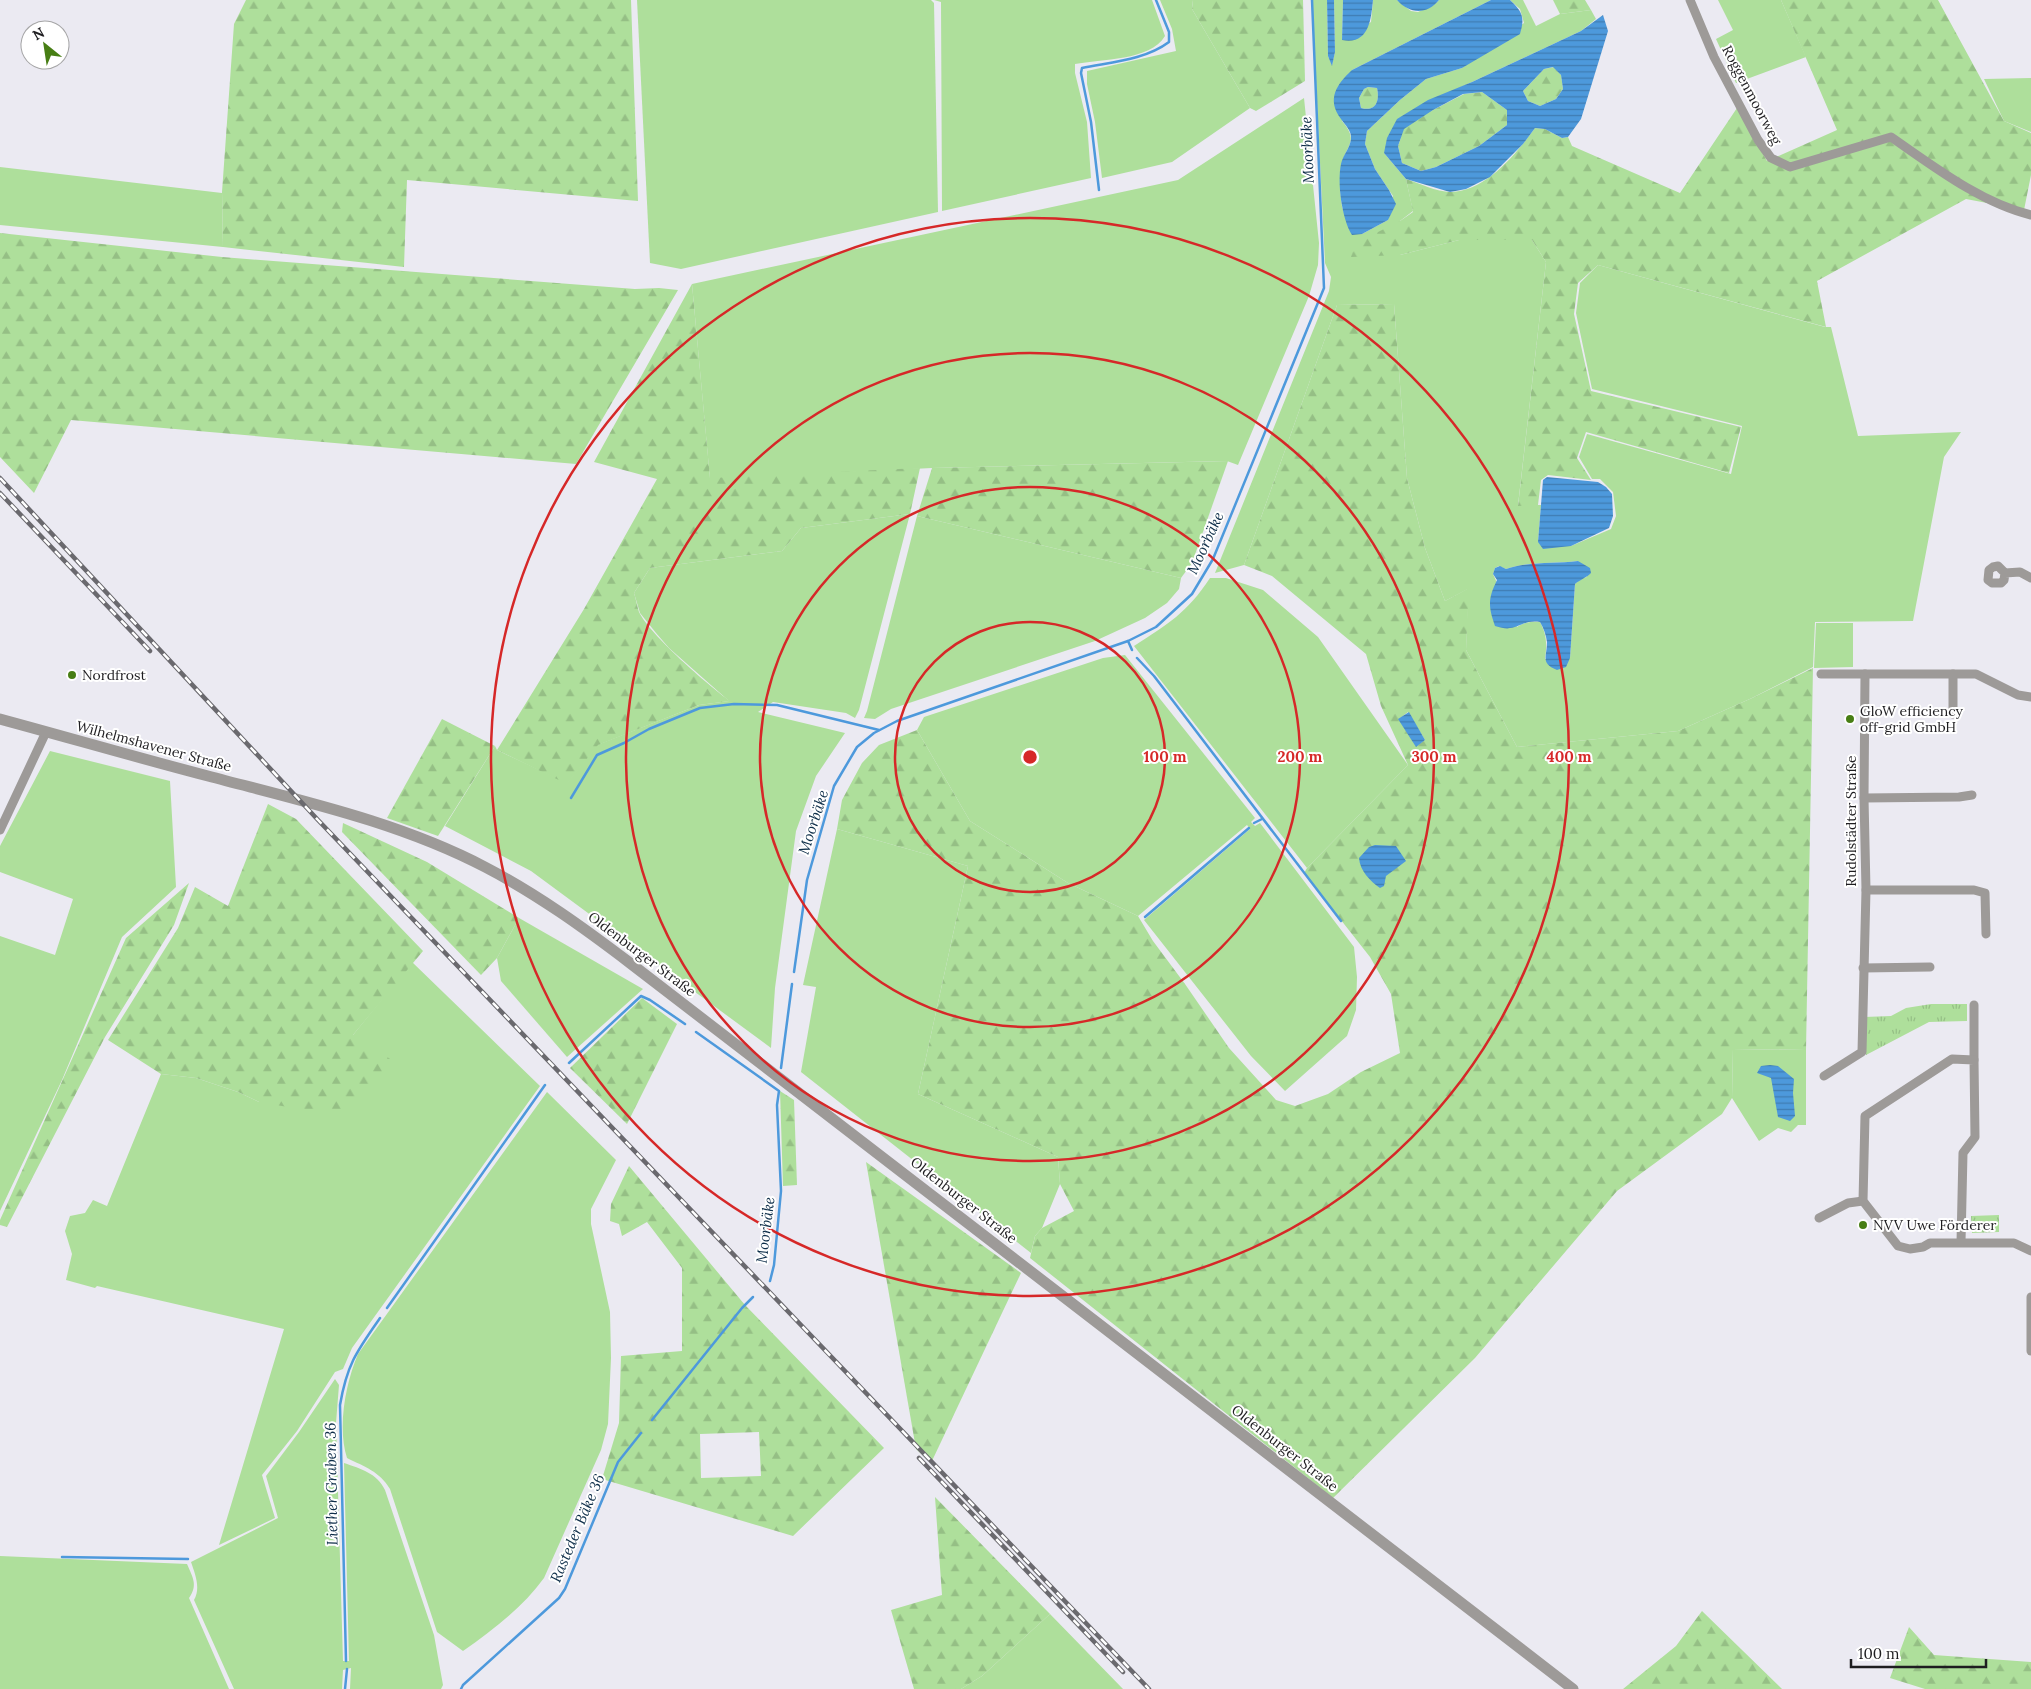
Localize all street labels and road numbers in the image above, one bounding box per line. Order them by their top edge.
street label: Roggenmoorweg [1718,42,1786,148]
street label: Wilhelmshavener Straße [75,717,234,775]
street label: Rudolstädter Straße [1842,755,1860,887]
street label: Oldenburger Straße [584,908,700,1001]
street label: Oldenburger Straße [907,1153,1021,1248]
street label: Oldenburger Straße [1228,1401,1342,1496]

